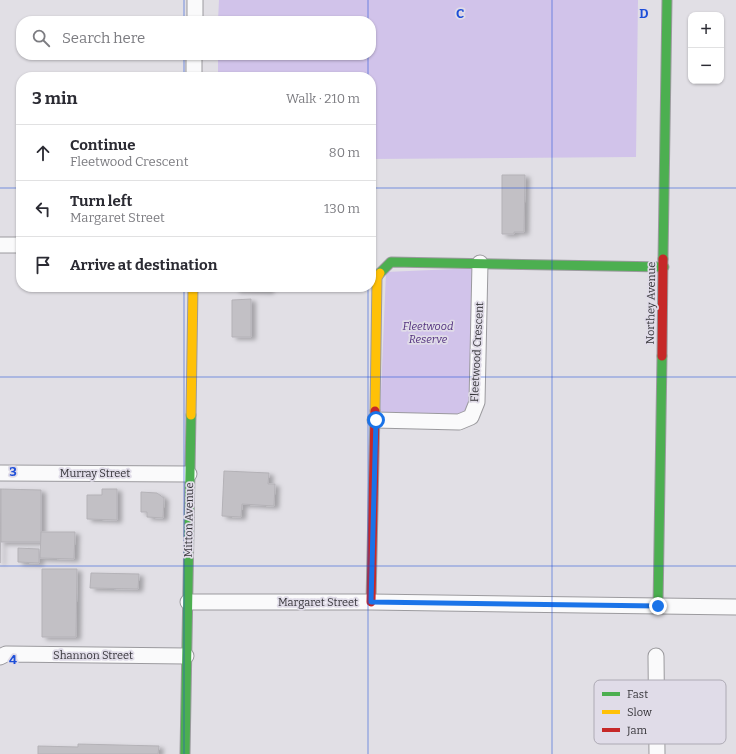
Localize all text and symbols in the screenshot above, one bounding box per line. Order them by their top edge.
text: C [456,6,464,21]
text: D [639,6,649,21]
map controls [688,12,724,84]
button: + [688,12,724,48]
search box [16,16,376,60]
icon: search [30,27,52,49]
text: Search here [62,29,145,47]
button: − [688,48,724,84]
text: 3 min [32,88,77,109]
text: Walk · 210 m [286,91,360,106]
text: Continue [70,136,136,154]
icon: ahead [32,142,54,164]
text: 80 m [329,145,360,160]
text: Fleetwood Crescent [70,154,188,169]
text: Turn left [70,192,132,210]
icon: left [32,198,54,220]
text: 130 m [324,201,360,216]
text: Margaret Street [70,210,165,225]
icon: arrive [32,254,54,276]
text: Arrive at destination [70,256,217,274]
street label: Northey Avenue [644,261,658,345]
street label: Fleetwood Crescent [468,302,486,402]
park label: Fleetwood Reserve [403,320,454,346]
route start [367,411,385,429]
text: 3 [9,464,17,479]
street label: Murray Street [60,467,130,480]
street label: Mitton Avenue [182,482,196,558]
street label: Margaret Street [278,596,358,609]
route end [649,597,667,615]
street label: Shannon Street [53,649,133,662]
text: 4 [9,652,17,667]
legend [594,680,726,744]
text: Fast [627,688,648,701]
text: Slow [627,706,652,719]
text: Jam [626,724,647,737]

